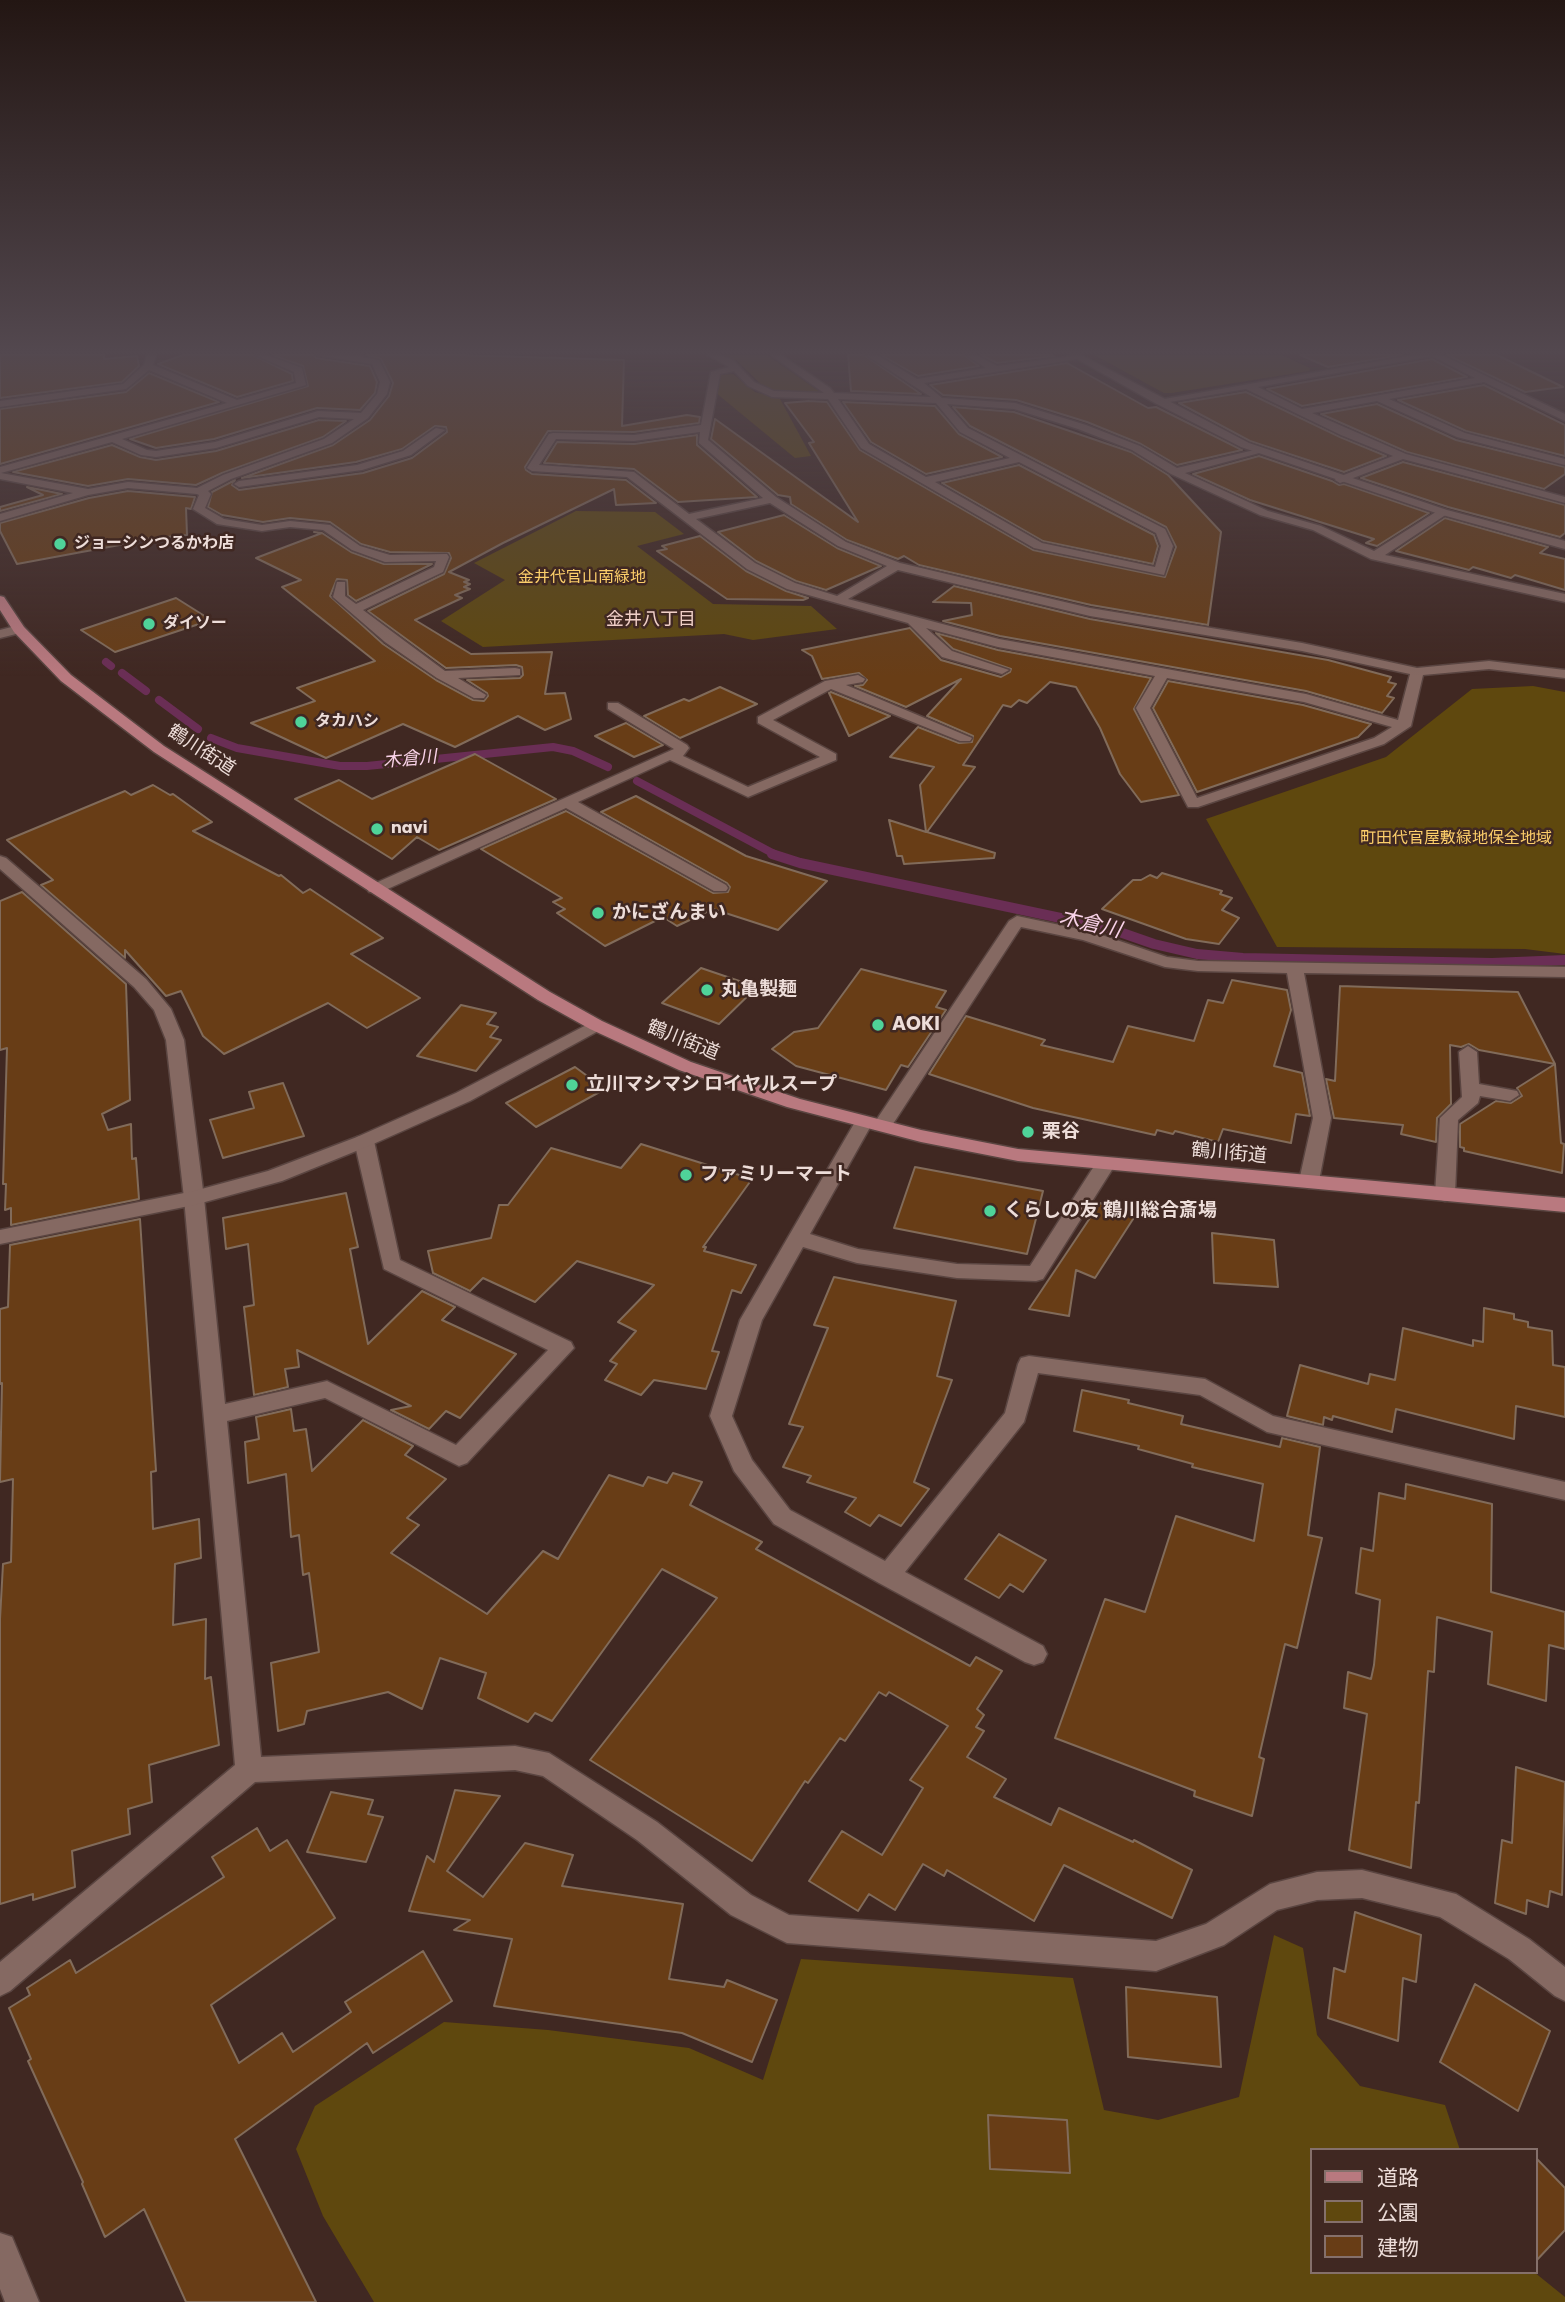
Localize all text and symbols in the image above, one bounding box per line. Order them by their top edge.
place label: ジョーシンつるかわ店 [74,534,234,554]
marker: ジョーシンつるかわ店 [52,536,68,552]
park label: 金井代官山南緑地 [518,568,646,588]
district label: 金井八丁目 [606,609,696,631]
place label: ダイソー [163,614,227,634]
marker: ダイソー [141,616,157,632]
place label: タカハシ [315,712,379,732]
marker: タカハシ [293,714,309,730]
street label: 鶴川街道 [163,721,239,781]
water label: 木倉川 [382,747,438,773]
place label: navi [391,819,427,839]
marker: navi [369,821,385,837]
park label: 町田代官屋敷緑地保全地域 [1360,829,1552,849]
place label: かにざんまい [612,902,726,924]
marker: かにざんまい [590,905,606,921]
water label: 木倉川 [1056,906,1124,944]
place label: 丸亀製麺 [721,979,797,1001]
marker: 丸亀製麺 [699,982,715,998]
place label: AOKI [892,1014,940,1036]
street label: 鶴川街道 [643,1016,723,1066]
marker: AOKI [870,1017,886,1033]
place label: 立川マシマシ ロイヤルスープ [586,1074,837,1096]
marker: 立川マシマシ ロイヤルスープ [564,1077,580,1093]
place label: 栗谷 [1042,1121,1080,1143]
marker: 栗谷 [1020,1124,1036,1140]
street label: 鶴川街道 [1190,1139,1268,1169]
place label: ファミリーマート [700,1164,852,1186]
marker: ファミリーマート [678,1167,694,1183]
place label: くらしの友 鶴川総合斎場 [1004,1200,1217,1222]
marker: くらしの友 鶴川総合斎場 [982,1203,998,1219]
legend [1310,2148,1537,2274]
text: 道路 [1377,2163,1419,2192]
text: 公園 [1377,2198,1419,2227]
text: 建物 [1377,2233,1419,2262]

